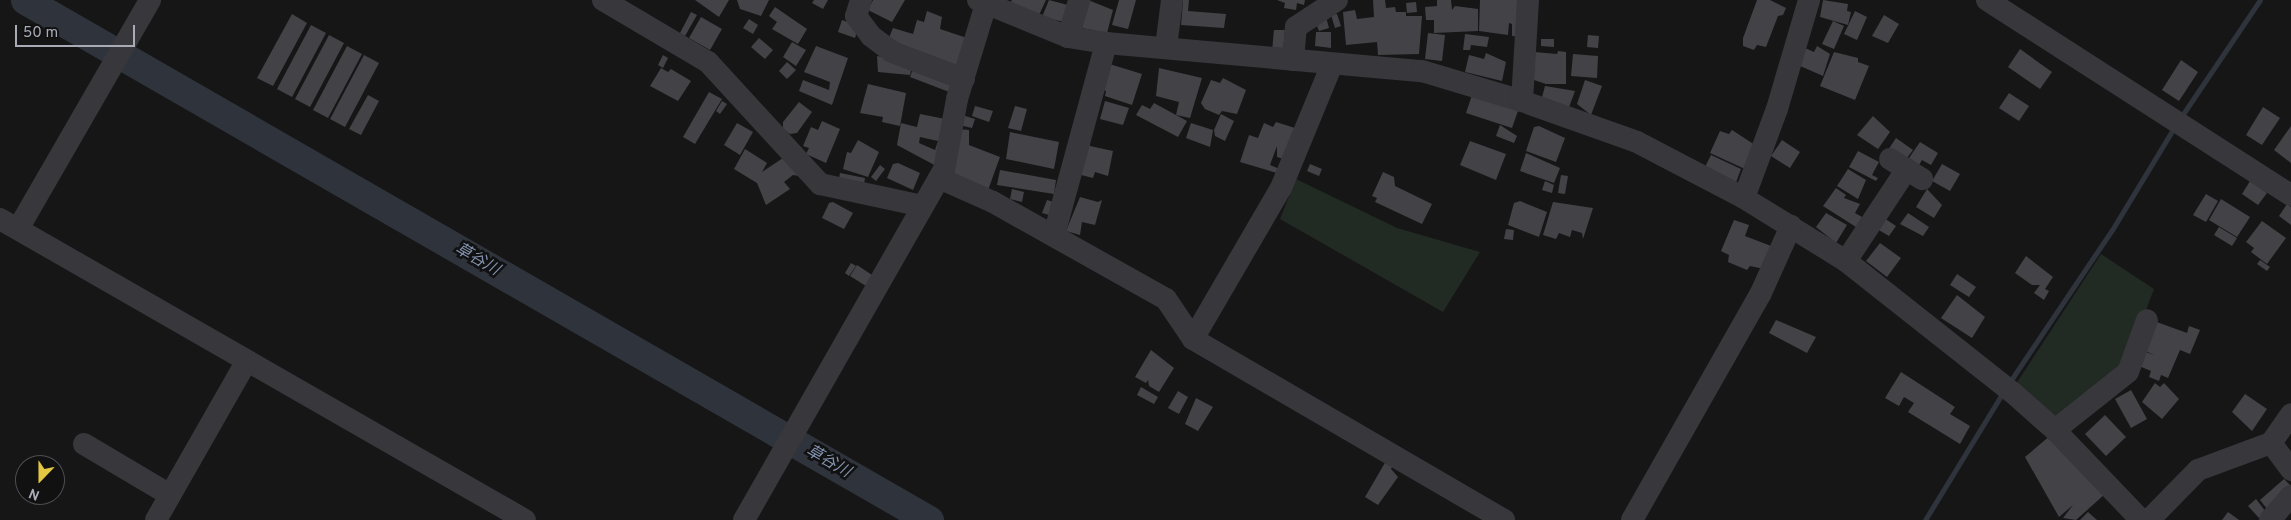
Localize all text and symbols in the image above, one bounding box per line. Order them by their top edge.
scale bar [18,15,138,47]
text: 50 m [23,24,58,43]
water label: 草谷川 [451,240,503,280]
water label: 草谷川 [802,442,854,482]
north arrow [15,455,65,505]
text: N [27,484,42,503]

